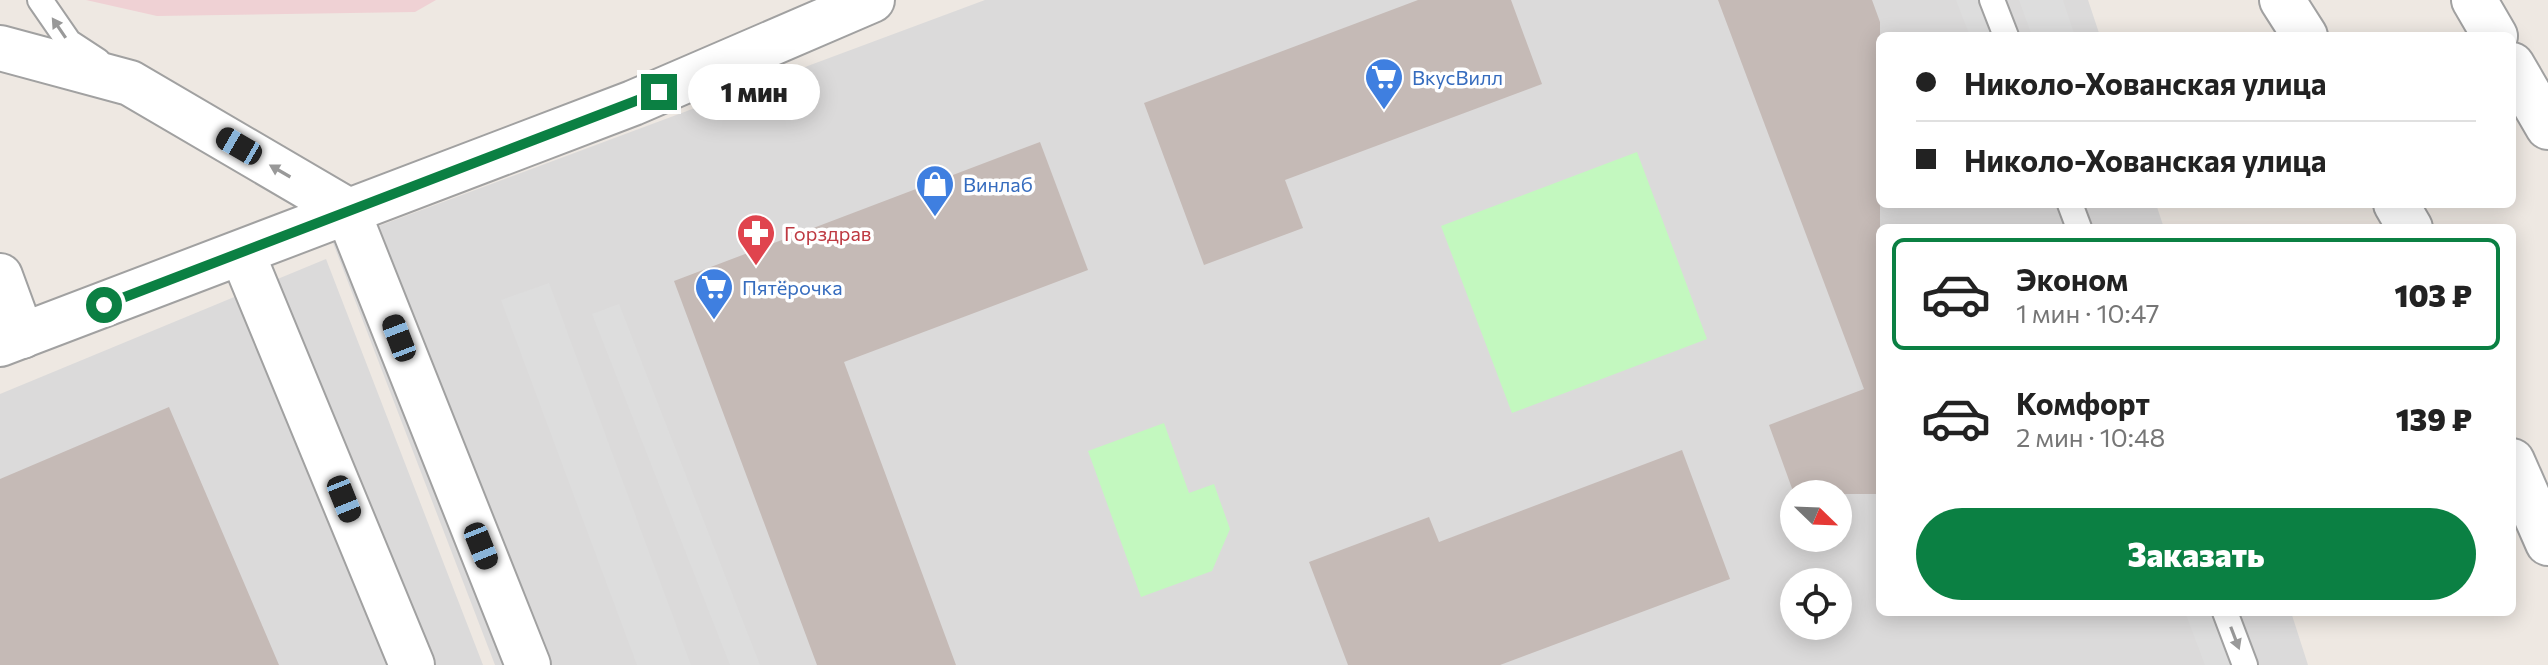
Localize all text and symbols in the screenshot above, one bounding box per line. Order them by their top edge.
one-way arrow [52,18,67,39]
supermarket icon: ВкусВилл [1363,56,1405,111]
callout: 1 мин [687,64,819,120]
text: Николо-Хованская улица [1964,64,2326,101]
place label: ВкусВилл [1412,65,1503,89]
route end [641,74,677,110]
text: 1 мин [720,76,788,107]
car [212,124,266,168]
text: Николо-Хованская улица [1964,141,2326,178]
shop icon: Винлаб [914,163,956,218]
one-way arrow [269,164,291,178]
place label: Винлаб [963,172,1033,196]
pharmacy icon: Горздрав [735,212,777,267]
place label: Горздрав [784,221,871,245]
icon: car [1920,258,1992,330]
text: Эконом [2016,260,2128,297]
supermarket icon: Пятёрочка [693,266,735,321]
place label: Пятёрочка [742,275,843,299]
text: 103 ₽ [2394,276,2472,313]
route start [86,287,122,323]
text: 1 мин · 10:47 [2016,297,2159,328]
car [379,311,419,365]
icon: car [1920,382,1992,454]
text: Комфорт [2016,384,2150,421]
text: 139 ₽ [2396,400,2472,437]
text: 2 мин · 10:48 [2016,421,2165,452]
car [324,472,364,526]
north arrow [1780,480,1852,552]
map controls [1780,480,1852,640]
button: Заказать [1916,508,2476,600]
car [461,519,501,573]
button: locate [1780,568,1852,640]
one-way arrow [2229,627,2242,651]

